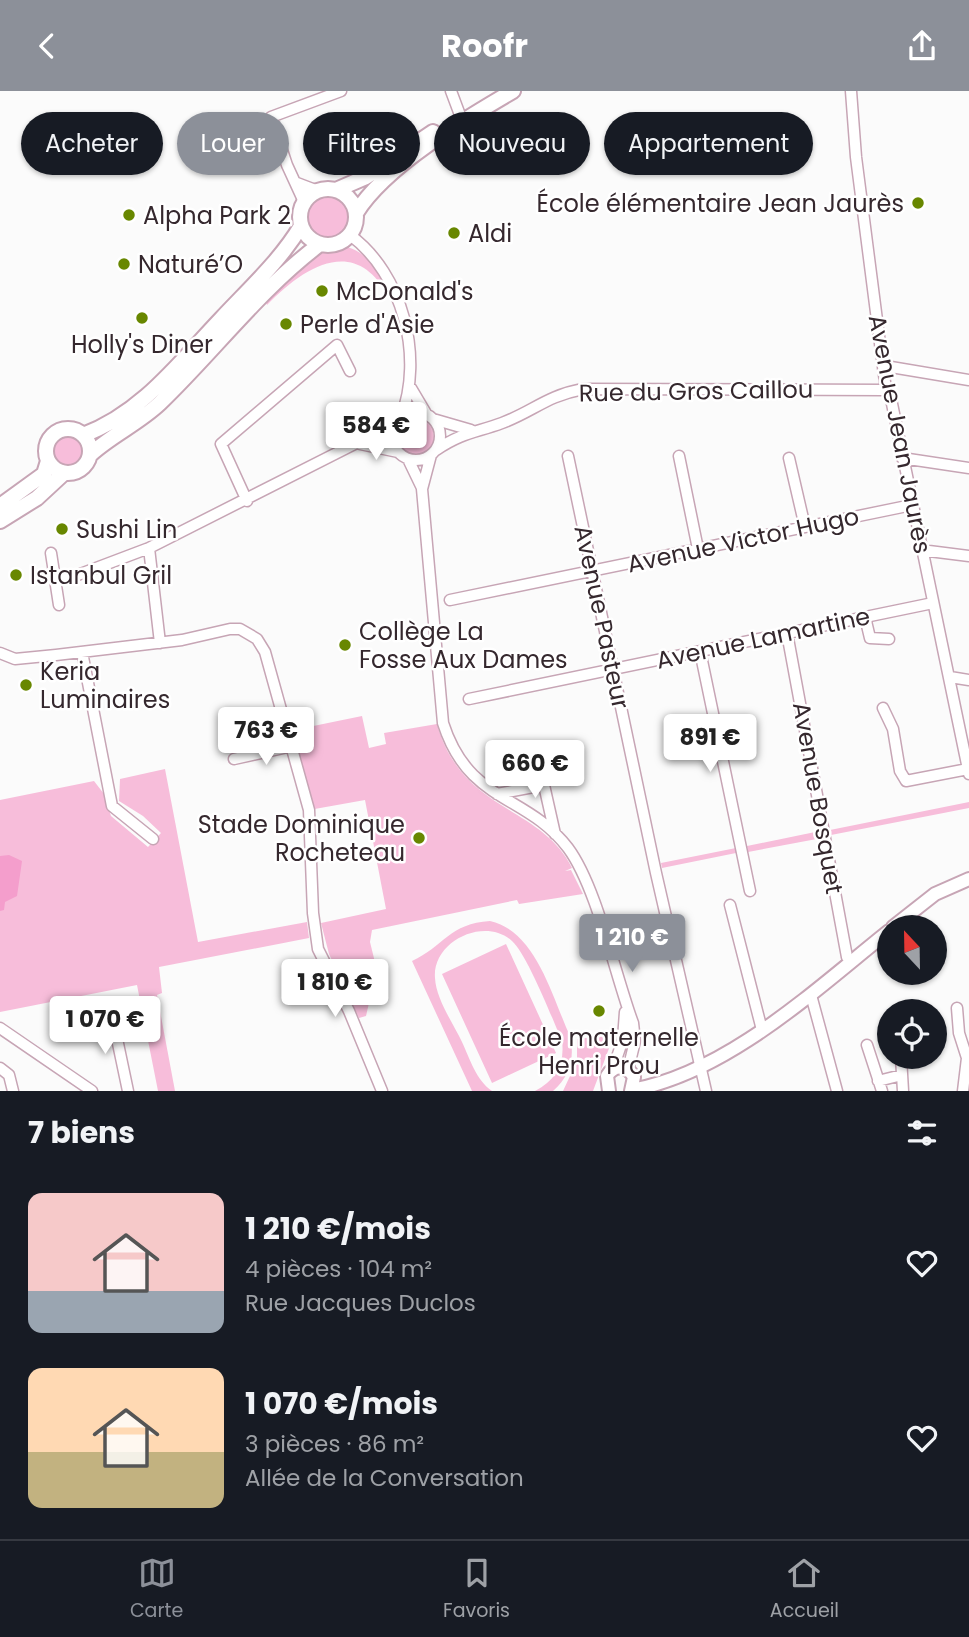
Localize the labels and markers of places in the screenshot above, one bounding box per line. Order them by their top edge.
place label: École élémentaire Jean Jaurès [537,187,904,220]
marker: École élémentaire Jean Jaurès [910,195,926,211]
place label: Alpha Park 2 [143,199,291,232]
marker: Alpha Park 2 [121,207,137,223]
place label: Aldi [468,217,512,250]
marker: Aldi [446,225,462,241]
place label: Naturé’O [138,248,243,281]
marker: Naturé’O [116,256,132,272]
place label: McDonald's [336,275,474,308]
marker: McDonald's [314,283,330,299]
place label: Perle d'Asie [300,308,434,341]
marker: Holly's Diner [134,310,150,326]
marker: Perle d'Asie [278,316,294,332]
place label: Holly's Diner [71,328,213,361]
pin: 584 € [327,403,425,462]
place label: Sushi Lin [76,513,177,546]
marker: Sushi Lin [54,521,70,537]
place label: Istanbul Gril [30,559,172,592]
marker: Istanbul Gril [8,567,24,583]
place label: Collège La Fosse Aux Dames [359,615,568,676]
marker: Collège La Fosse Aux Dames [337,637,353,653]
place label: Keria Luminaires [40,655,170,716]
marker: Keria Luminaires [18,677,34,693]
pin: 763 € [217,707,315,767]
pin: 891 € [661,715,759,774]
pin: 660 € [486,741,584,800]
place label: Stade Dominique Rocheteau [198,808,405,869]
marker: Stade Dominique Rocheteau [411,830,427,846]
pin: 1 210 € [567,915,697,974]
pin: 1 810 € [270,960,400,1019]
pin: 1 070 € [40,997,170,1056]
marker: École maternelle Henri Prou [591,1003,607,1019]
place label: École maternelle Henri Prou [499,1021,699,1082]

